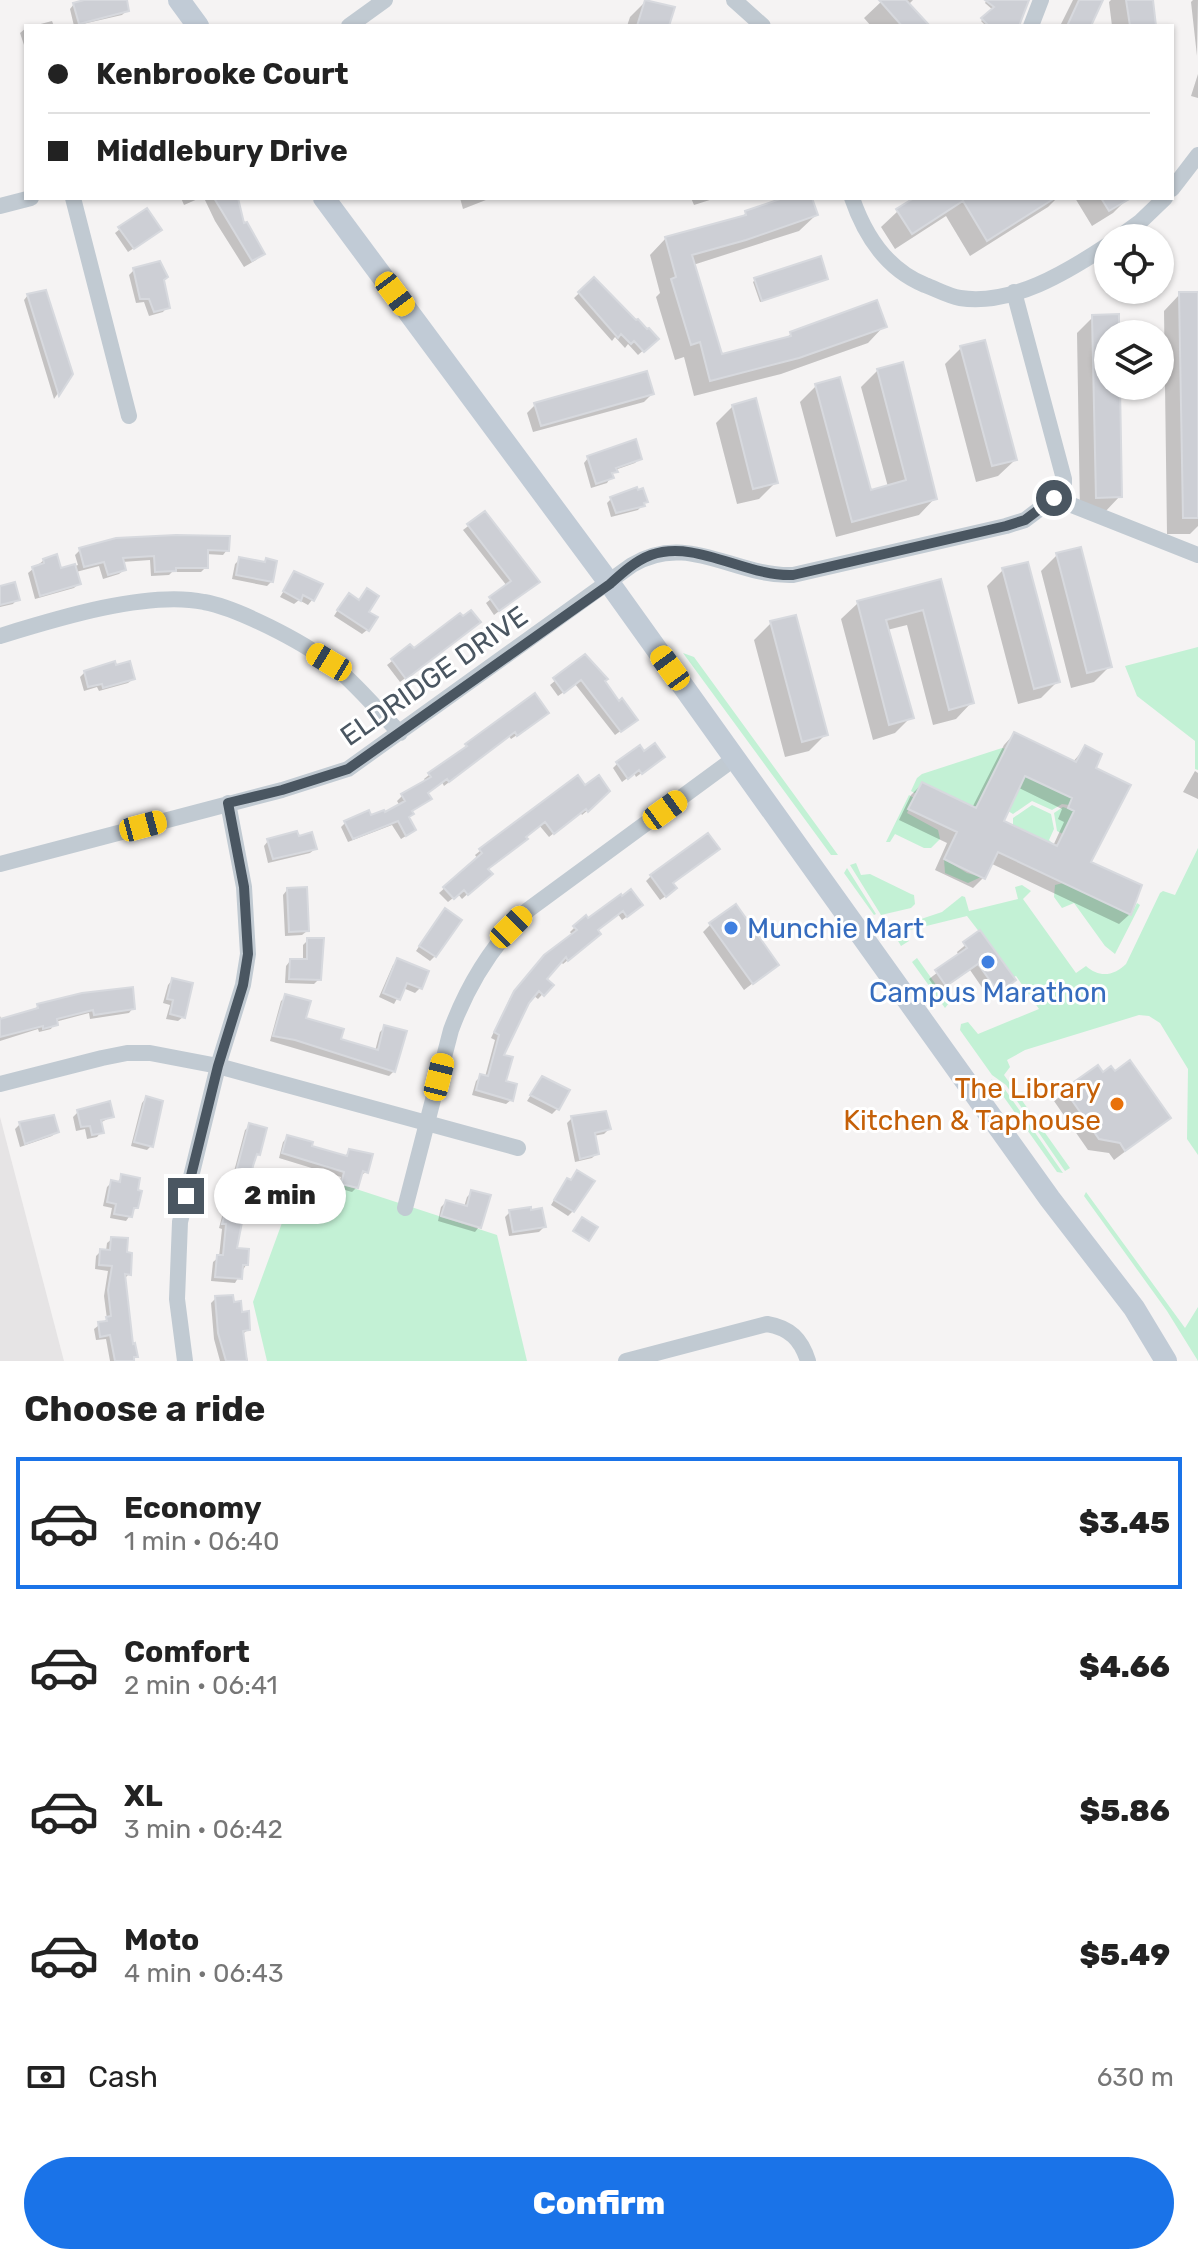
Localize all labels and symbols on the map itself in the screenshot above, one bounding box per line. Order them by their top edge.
car [371,268,419,320]
route start [1036,480,1072,516]
street label: ELDRIDGE DRIVE [334,599,534,753]
car [302,639,356,685]
car [646,642,694,694]
car [639,786,691,834]
car [117,808,169,844]
car [486,902,536,952]
place label: Munchie Mart [747,912,924,945]
marker: Munchie Mart [722,919,740,937]
marker: Campus Marathon [979,953,997,971]
place label: Campus Marathon [869,976,1107,1009]
car [422,1051,456,1103]
place label: The Library Kitchen & Taphouse [843,1072,1101,1137]
marker: The Library Kitchen & Taphouse [1108,1095,1126,1113]
callout: 2 min [214,1168,346,1224]
route end [168,1178,204,1214]

